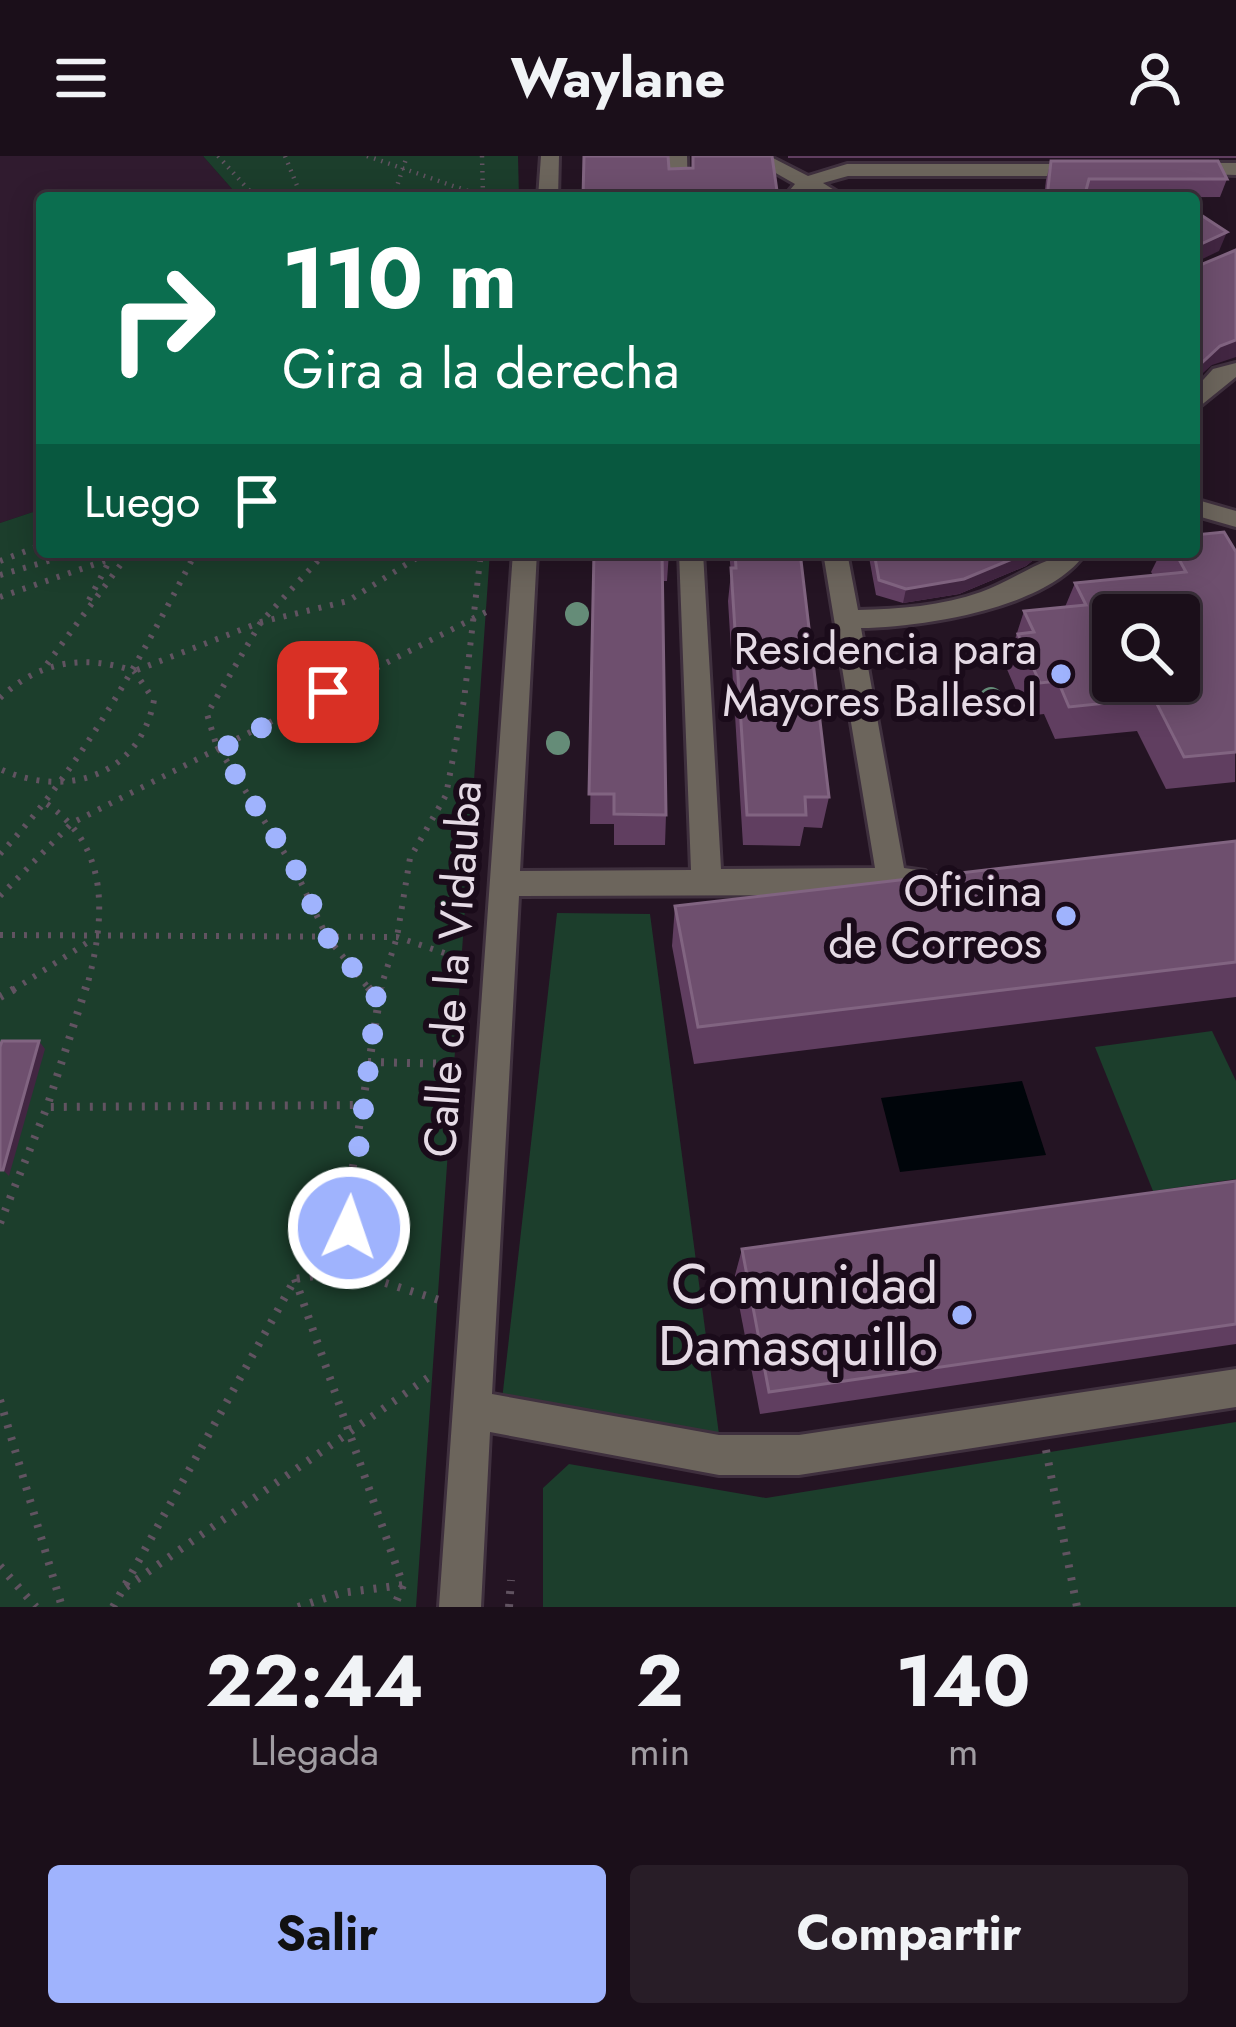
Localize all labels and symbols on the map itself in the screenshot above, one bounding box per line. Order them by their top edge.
place label: Residencia para Mayores Ballesol [722,616,1037,733]
pin [277,641,379,743]
marker: Residencia para Mayores Ballesol [1048,661,1074,687]
street label: Calle de la Vidauba [407,779,498,1159]
place label: Oficina de Correos [828,858,1042,975]
marker: Oficina de Correos [1053,903,1079,929]
position arrow [286,1165,412,1291]
place label: Comunidad Damasquillo [658,1245,938,1385]
marker: Comunidad Damasquillo [949,1302,975,1328]

